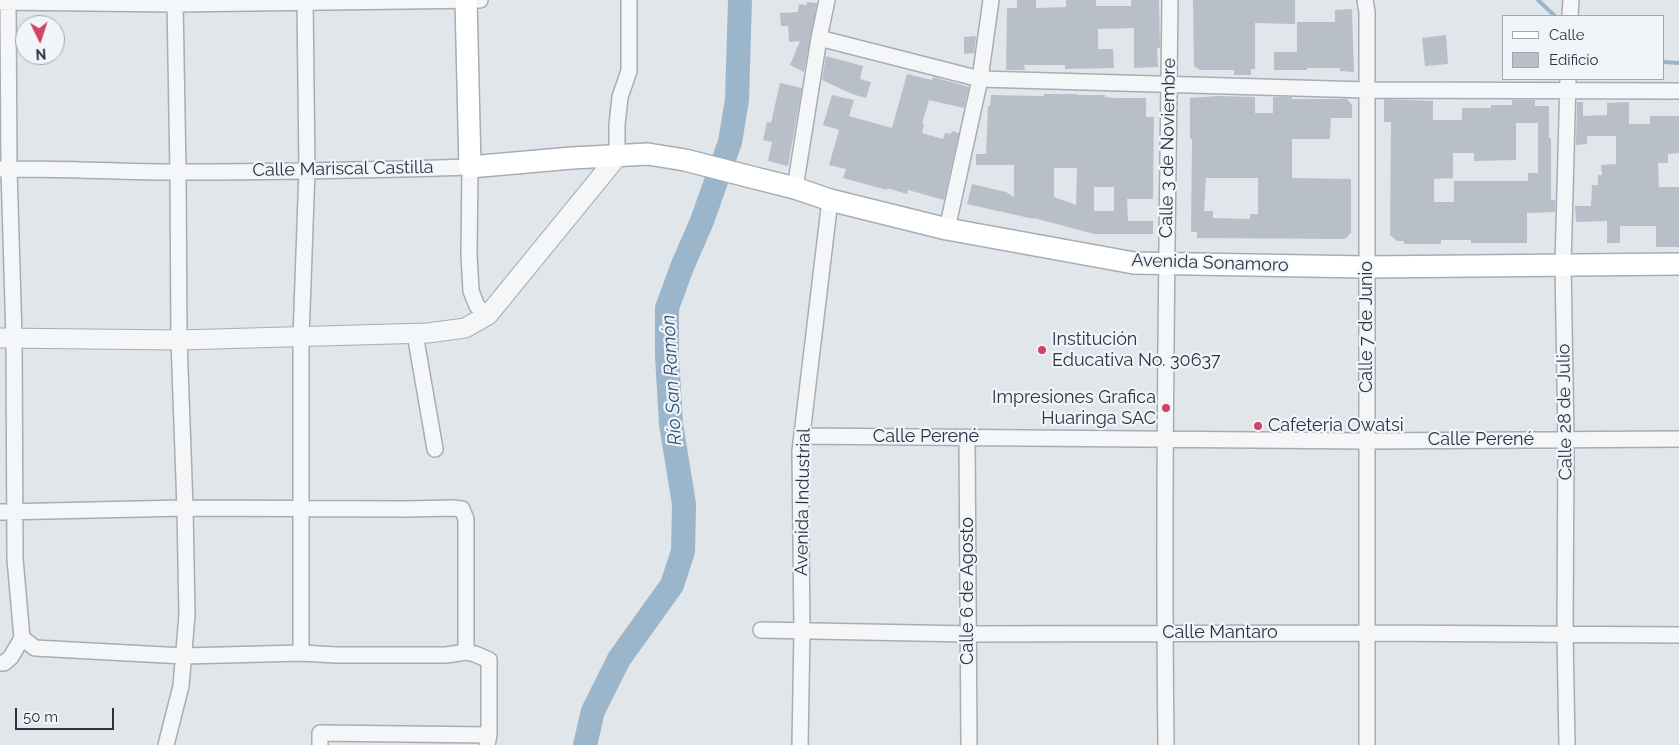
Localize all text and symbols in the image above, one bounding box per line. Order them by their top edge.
north arrow [15,15,65,65]
legend [1502,15,1664,80]
text: Calle [1549,26,1584,44]
text: N [35,46,47,62]
text: Edificio [1549,51,1599,69]
street label: Calle 3 de Noviembre [1156,58,1180,238]
street label: Calle Mariscal Castilla [252,157,434,181]
street label: Avenida Sonamoro [1131,249,1289,277]
street label: Calle 7 de Junio [1356,261,1378,393]
water label: Río San Ramón [657,314,687,446]
place label: Institución Educativa No. 30637 [1052,329,1221,372]
street label: Calle 28 de Julio [1553,343,1577,481]
marker: Institución Educativa No. 30637 [1036,344,1048,356]
place label: Impresiones Grafica Huaringa SAC [992,387,1156,429]
marker: Impresiones Grafica Huaringa SAC [1160,402,1172,414]
place label: Cafeteria Owatsi [1268,415,1404,437]
marker: Cafeteria Owatsi [1252,420,1264,432]
street label: Calle Perené [873,426,979,448]
street label: Avenida Industrial [791,428,815,576]
street label: Calle Perené [1428,429,1534,451]
street label: Calle 6 de Agosto [957,517,979,665]
street label: Calle Mantaro [1162,622,1278,644]
scale bar [18,698,116,730]
text: 50 m [23,708,58,726]

